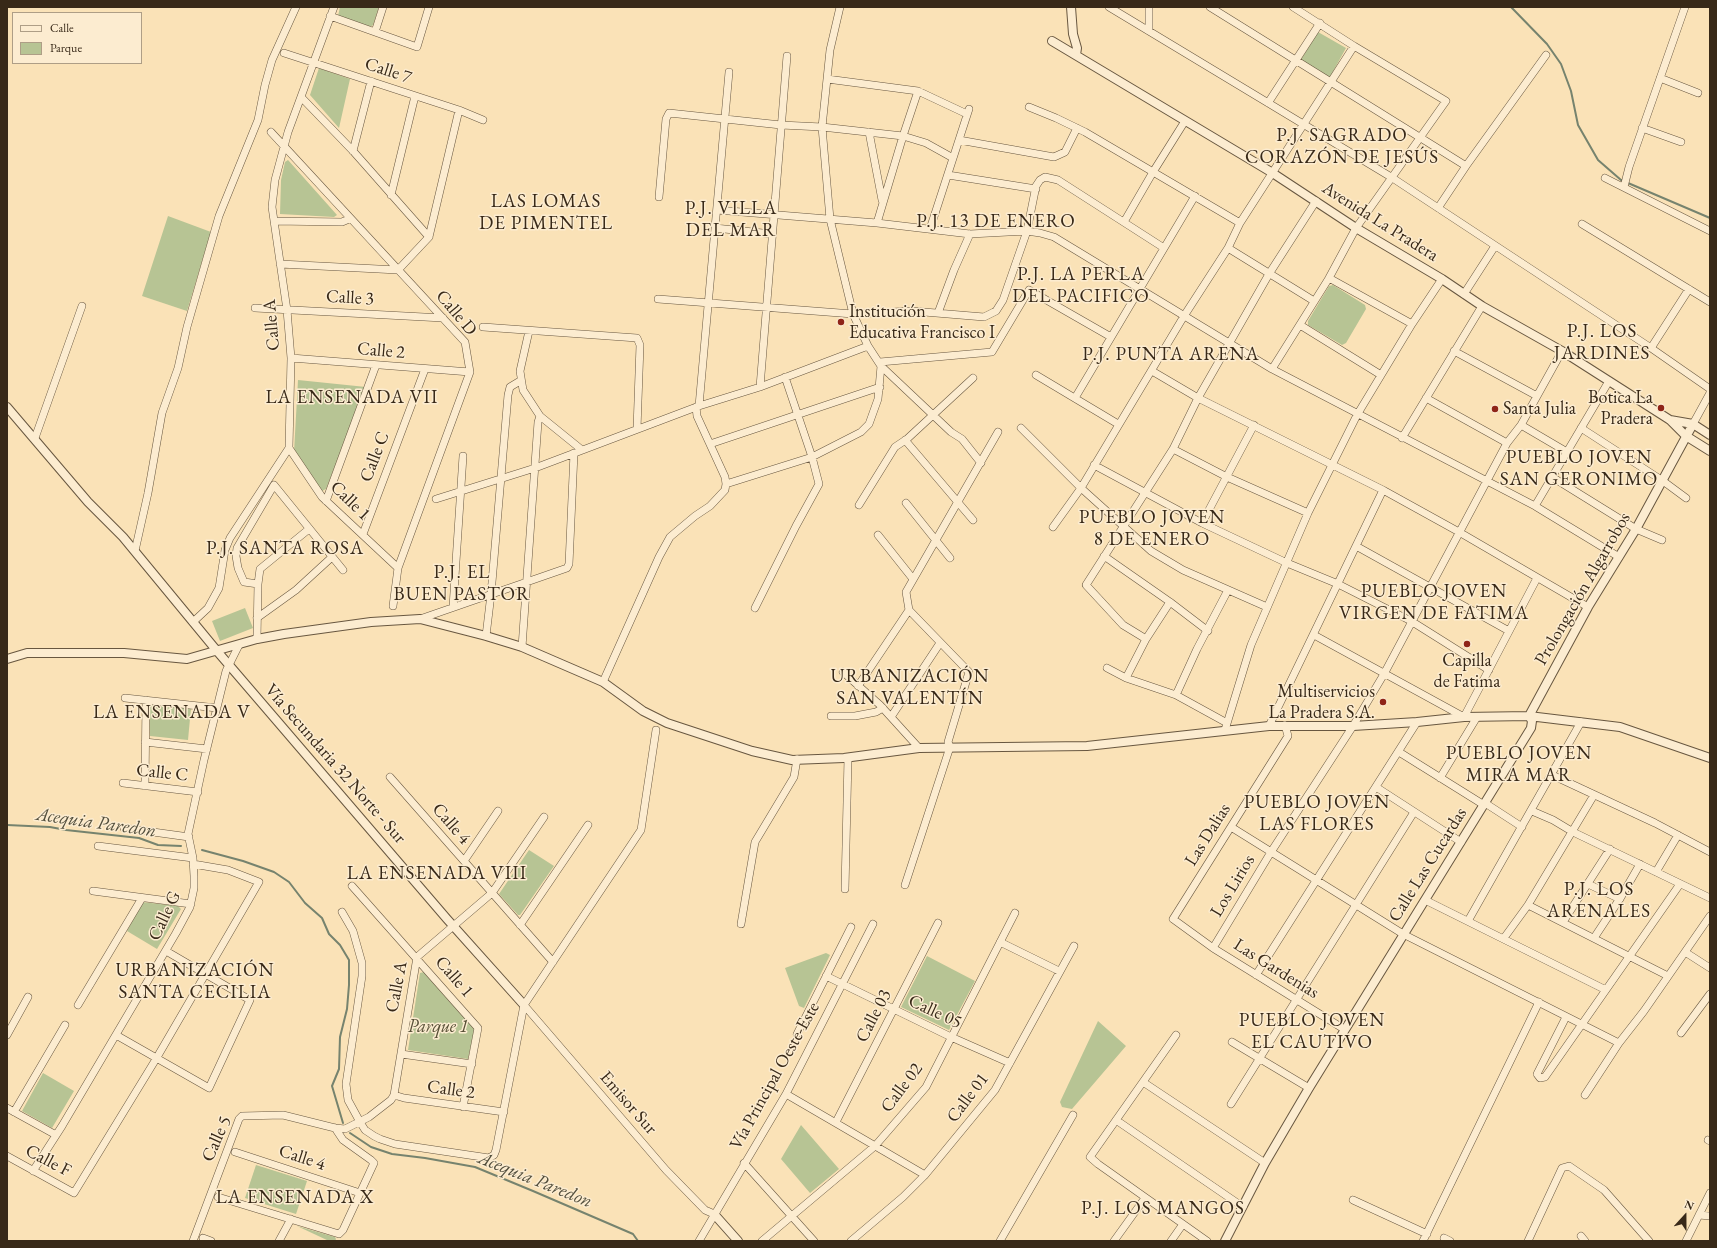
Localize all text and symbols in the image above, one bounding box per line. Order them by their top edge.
legend [12,12,142,64]
text: Calle [50,20,74,36]
text: Parque [50,40,82,56]
street label: Calle 7 [362,53,414,89]
district label: P.J. SAGRADO CORAZÓN DE JESÚS [1245,125,1439,169]
street label: Avenida La Pradera [1318,178,1442,266]
district label: LAS LOMAS DE PIMENTEL [479,191,613,235]
district label: P.J. VILLA DEL MAR [685,198,777,242]
district label: P.J. 13 DE ENERO [916,211,1076,233]
district label: P.J. LA PERLA DEL PACIFICO [1012,264,1150,308]
street label: Calle 3 [326,286,374,310]
street label: Calle D [431,286,481,340]
street label: Calle A [259,298,285,352]
place label: Institución Educativa Francisco I [849,301,995,344]
marker: Institución Educativa Francisco I [836,317,846,327]
district label: P.J. LOS JARDINES [1554,321,1650,365]
street label: Calle 2 [356,338,406,364]
district label: P.J. PUNTA ARENA [1082,344,1260,366]
district label: LA ENSENADA VII [266,387,438,409]
place label: Botica La Pradera [1588,387,1653,430]
place label: Santa Julia [1503,398,1576,420]
marker: Botica La Pradera [1656,403,1666,413]
marker: Santa Julia [1490,404,1500,414]
street label: Calle C [356,429,394,485]
district label: PUEBLO JOVEN SAN GERONIMO [1500,447,1658,491]
street label: Calle 1 [325,477,375,525]
district label: PUEBLO JOVEN 8 DE ENERO [1079,507,1225,551]
street label: Prolongación Algarrobos [1530,509,1636,669]
district label: P.J. SANTA ROSA [206,538,364,560]
district label: P.J. EL BUEN PASTOR [394,562,530,606]
district label: PUEBLO JOVEN VIRGEN DE FATIMA [1339,581,1529,625]
marker: Capilla de Fatima [1462,639,1472,649]
place label: Capilla de Fatima [1434,650,1500,692]
district label: URBANIZACIÓN SAN VALENTÍN [831,666,989,710]
street label: Vía Secundaria 32 Norte - Sur [260,680,410,848]
place label: Multiservicios La Pradera S.A. [1269,681,1375,724]
marker: Multiservicios La Pradera S.A. [1378,697,1388,707]
district label: LA ENSENADA V [93,702,251,724]
district label: PUEBLO JOVEN MIRA MAR [1446,743,1592,787]
street label: Calle C [135,760,189,786]
district label: PUEBLO JOVEN LAS FLORES [1244,792,1390,836]
street label: Calle 4 [427,799,475,849]
street label: Las Dalias [1180,800,1236,870]
water label: Acequia Paredon [35,803,157,843]
street label: Calle Las Cucardas [1384,804,1472,926]
street label: Los Lirios [1206,851,1260,921]
district label: LA ENSENADA VIII [347,863,527,885]
district label: P.J. LOS ARENALES [1547,879,1651,923]
street label: Calle G [144,888,186,944]
street label: Las Gardenias [1229,934,1323,1004]
street label: Calle 1 [430,952,478,1002]
district label: URBANIZACIÓN SANTA CECILIA [116,960,274,1004]
street label: Calle A [381,960,413,1014]
street label: Calle 03 [852,986,896,1046]
street label: Calle 05 [905,990,965,1034]
street label: Vía Principal Oeste-Este [725,998,825,1154]
district label: PUEBLO JOVEN EL CAUTIVO [1239,1010,1385,1054]
park label: Parque 1 [408,1016,468,1038]
street label: Calle 02 [876,1059,928,1117]
street label: Emisor Sur [595,1067,661,1139]
street label: Calle 01 [942,1069,994,1127]
street label: Calle 2 [426,1076,476,1104]
street label: Calle 5 [197,1113,237,1165]
street label: Calle F [22,1140,74,1182]
street label: Calle 4 [276,1140,328,1176]
water label: Acequia Paredon [475,1147,595,1213]
district label: LA ENSENADA X [216,1187,374,1209]
north arrow [1665,1196,1705,1236]
text: N [1683,1197,1696,1213]
district label: P.J. LOS MANGOS [1081,1198,1245,1220]

